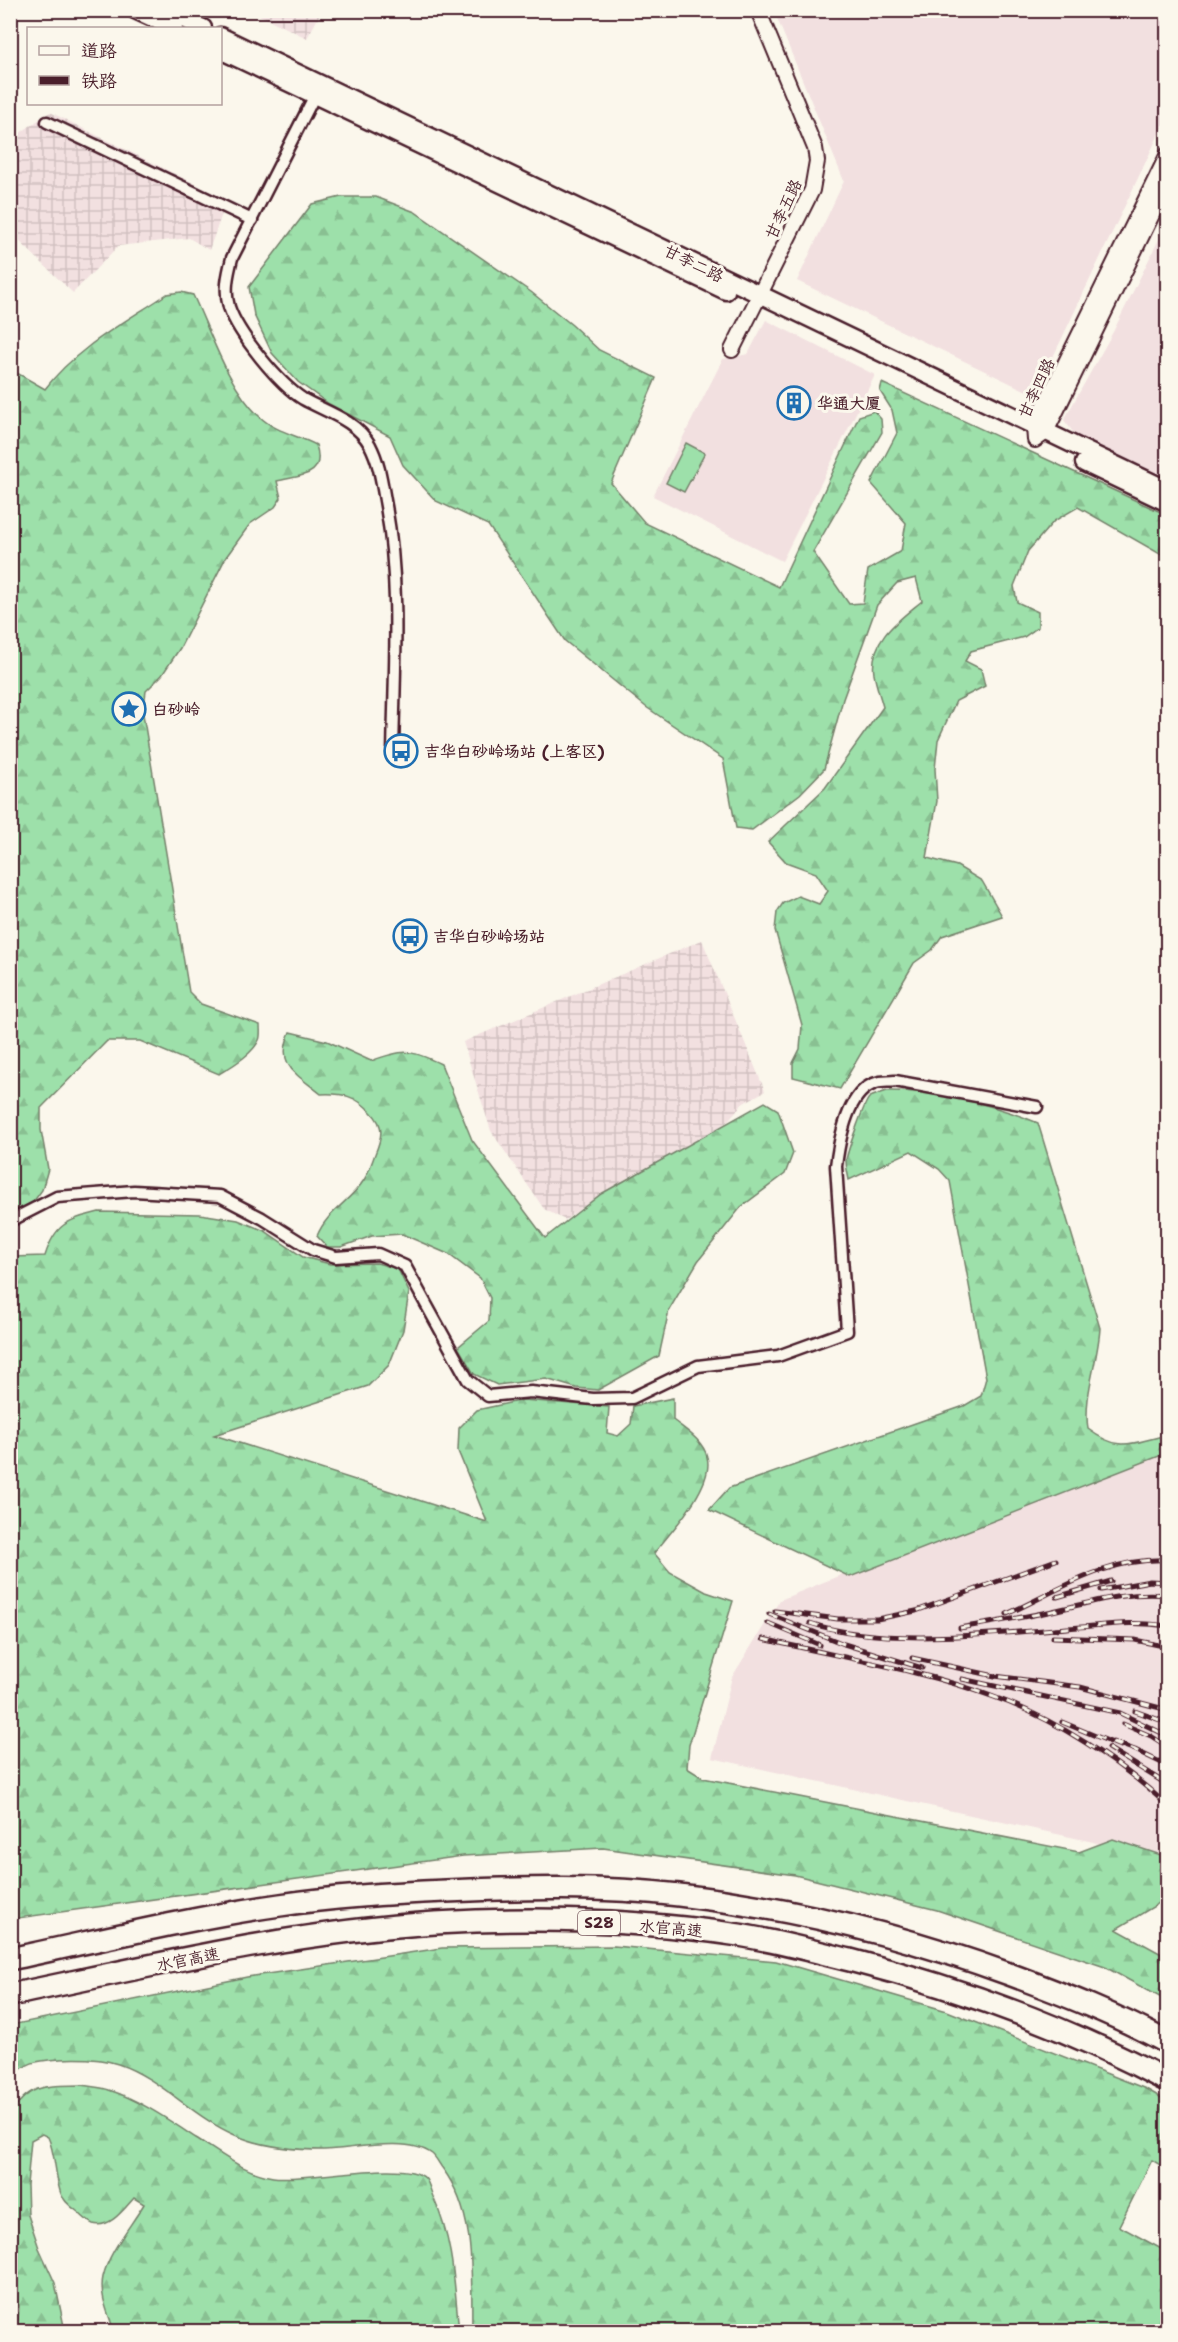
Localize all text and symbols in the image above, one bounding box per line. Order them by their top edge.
legend [27,27,222,105]
text: 道路 [81,39,117,63]
text: 铁路 [81,69,117,93]
street label: 甘李五路 [760,176,806,243]
street label: 甘李二路 [660,240,727,287]
street label: 甘李四路 [1013,355,1059,422]
building icon: 华通大厦 [776,385,812,421]
place label: 华通大厦 [817,393,881,414]
place icon: 白砂岭 [111,691,147,727]
place label: 白砂岭 [152,699,200,720]
bus stop icon: 吉华白砂岭场站 (上客区) [383,733,419,769]
place label: 吉华白砂岭场站 (上客区) [424,741,605,762]
bus stop icon: 吉华白砂岭场站 [392,918,428,954]
place label: 吉华白砂岭场站 [433,926,545,947]
road number: S28 [578,1911,620,1935]
street label: 水官高速 [638,1915,704,1942]
street label: 水官高速 [155,1943,222,1976]

